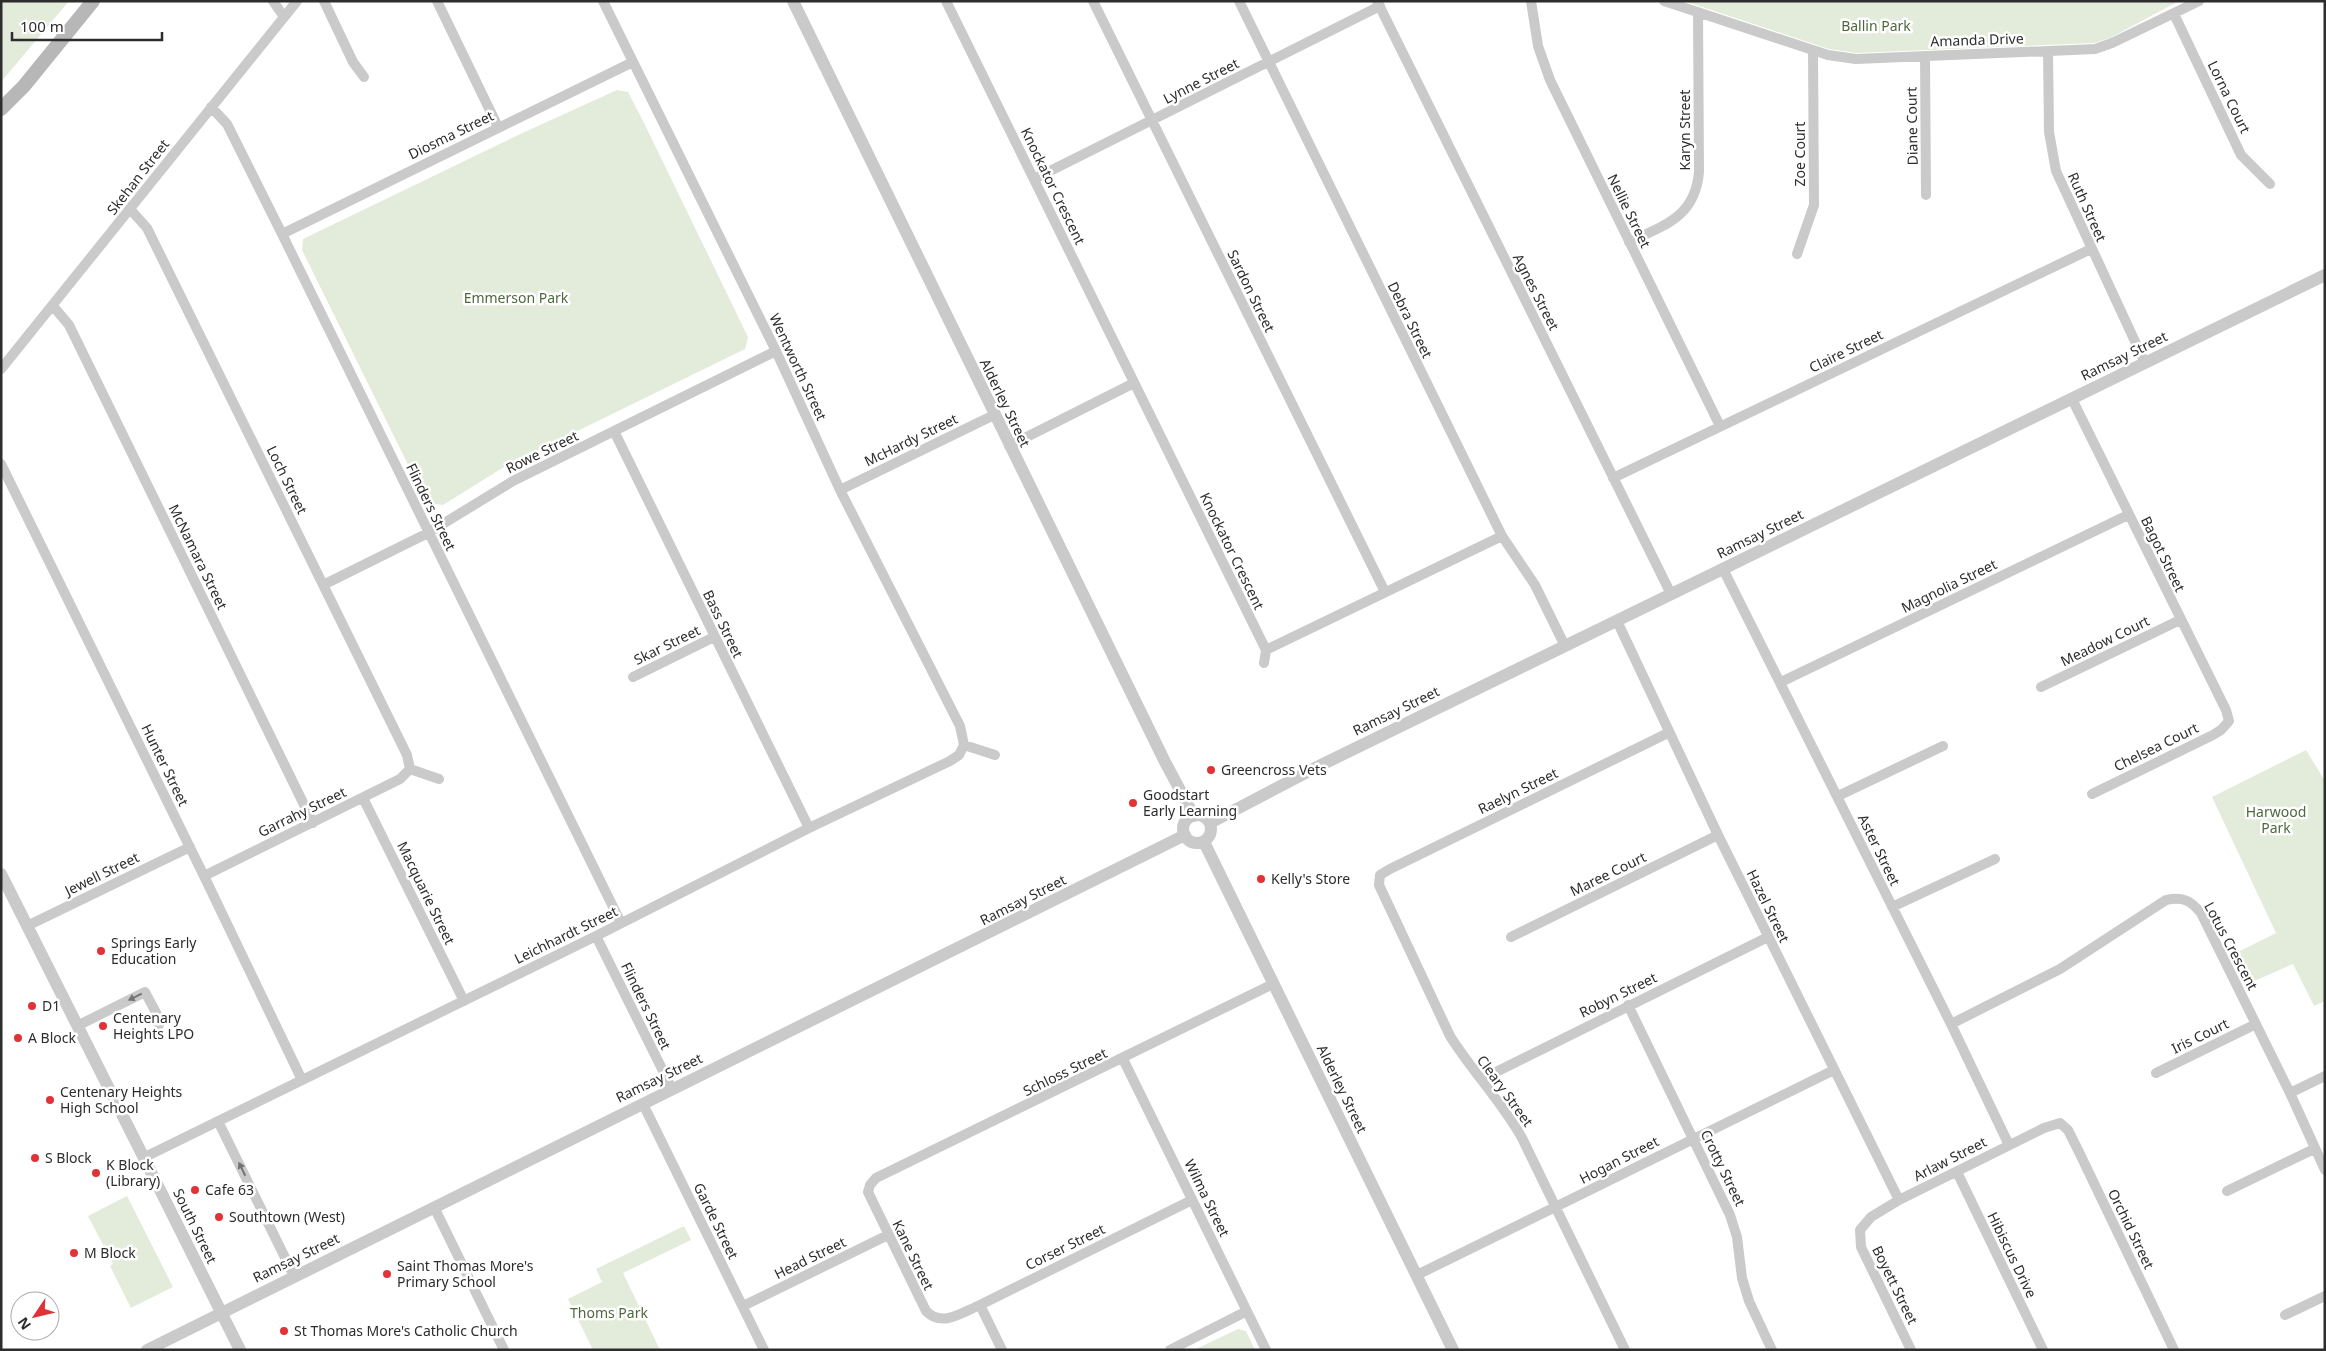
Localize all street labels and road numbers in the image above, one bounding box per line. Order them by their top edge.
street label: Amanda Drive [1930,28,2024,51]
street label: Lynne Street [1160,53,1242,108]
street label: Lorna Court [2204,57,2255,136]
street label: Diane Court [1901,87,1922,166]
street label: Karyn Street [1675,90,1694,170]
street label: Diosma Street [405,106,497,163]
street label: Zoe Court [1790,122,1809,186]
street label: Knockator Crescent [1017,124,1090,247]
street label: Skehan Street [102,135,173,218]
street label: Ruth Street [2064,169,2111,244]
street label: Nellie Street [1603,171,1656,251]
street label: Sardon Street [1223,246,1280,335]
street label: Agnes Street [1509,250,1564,333]
street label: Debra Street [1384,278,1437,361]
street label: Wentworth Street [765,310,832,423]
street label: Claire Street [1806,324,1886,377]
street label: Ramsay Street [2077,326,2170,385]
street label: Alderley Street [976,355,1035,450]
street label: McHardy Street [861,409,961,470]
street label: Rowe Street [502,426,581,477]
street label: Loch Street [263,442,312,517]
street label: Flinders Street [402,460,461,554]
street label: Knockator Crescent [1196,489,1269,612]
street label: McNamara Street [165,501,232,613]
street label: Ramsay Street [1713,504,1806,563]
street label: Bagot Street [2137,513,2190,595]
street label: Magnolia Street [1898,554,2000,617]
street label: Bass Street [699,587,748,661]
street label: Meadow Court [2057,611,2152,670]
street label: Skar Street [630,620,703,669]
street label: Ramsay Street [1349,681,1442,740]
street label: Chelsea Court [2110,718,2201,775]
street label: Hunter Street [137,721,194,809]
street label: Raelyn Street [1475,763,1561,818]
street label: Garrahy Street [255,782,349,841]
street label: Aster Street [1854,811,1905,889]
street label: Macquarie Street [393,838,460,947]
street label: Jewell Street [60,847,142,901]
street label: Maree Court [1567,847,1649,900]
street label: Hazel Street [1743,866,1794,945]
street label: Ramsay Street [977,870,1069,929]
street label: Lotus Crescent [2200,898,2263,993]
street label: Leichhardt Street [511,901,621,968]
street label: Flinders Street [617,959,676,1053]
street label: Robyn Street [1576,968,1660,1022]
street label: Iris Court [2168,1014,2231,1058]
street label: Alderley Street [1313,1041,1372,1136]
street label: Schloss Street [1020,1043,1110,1100]
street label: Ramsay Street [612,1048,705,1107]
street label: Cleary Street [1473,1051,1538,1130]
street label: Crotty Street [1697,1126,1750,1209]
street label: Hogan Street [1576,1131,1662,1188]
street label: Arlaw Street [1910,1132,1990,1185]
street label: Wilma Street [1181,1156,1234,1240]
street label: Garde Street [690,1179,743,1262]
street label: South Street [169,1185,222,1266]
street label: Orchid Street [2104,1186,2159,1272]
street label: Hibiscus Drive [1983,1209,2041,1301]
street label: Kane Street [888,1217,939,1293]
street label: Corser Street [1022,1219,1108,1274]
street label: Ramsay Street [249,1228,342,1287]
street label: Head Street [771,1232,849,1283]
street label: Boyett Street [1868,1242,1923,1327]

